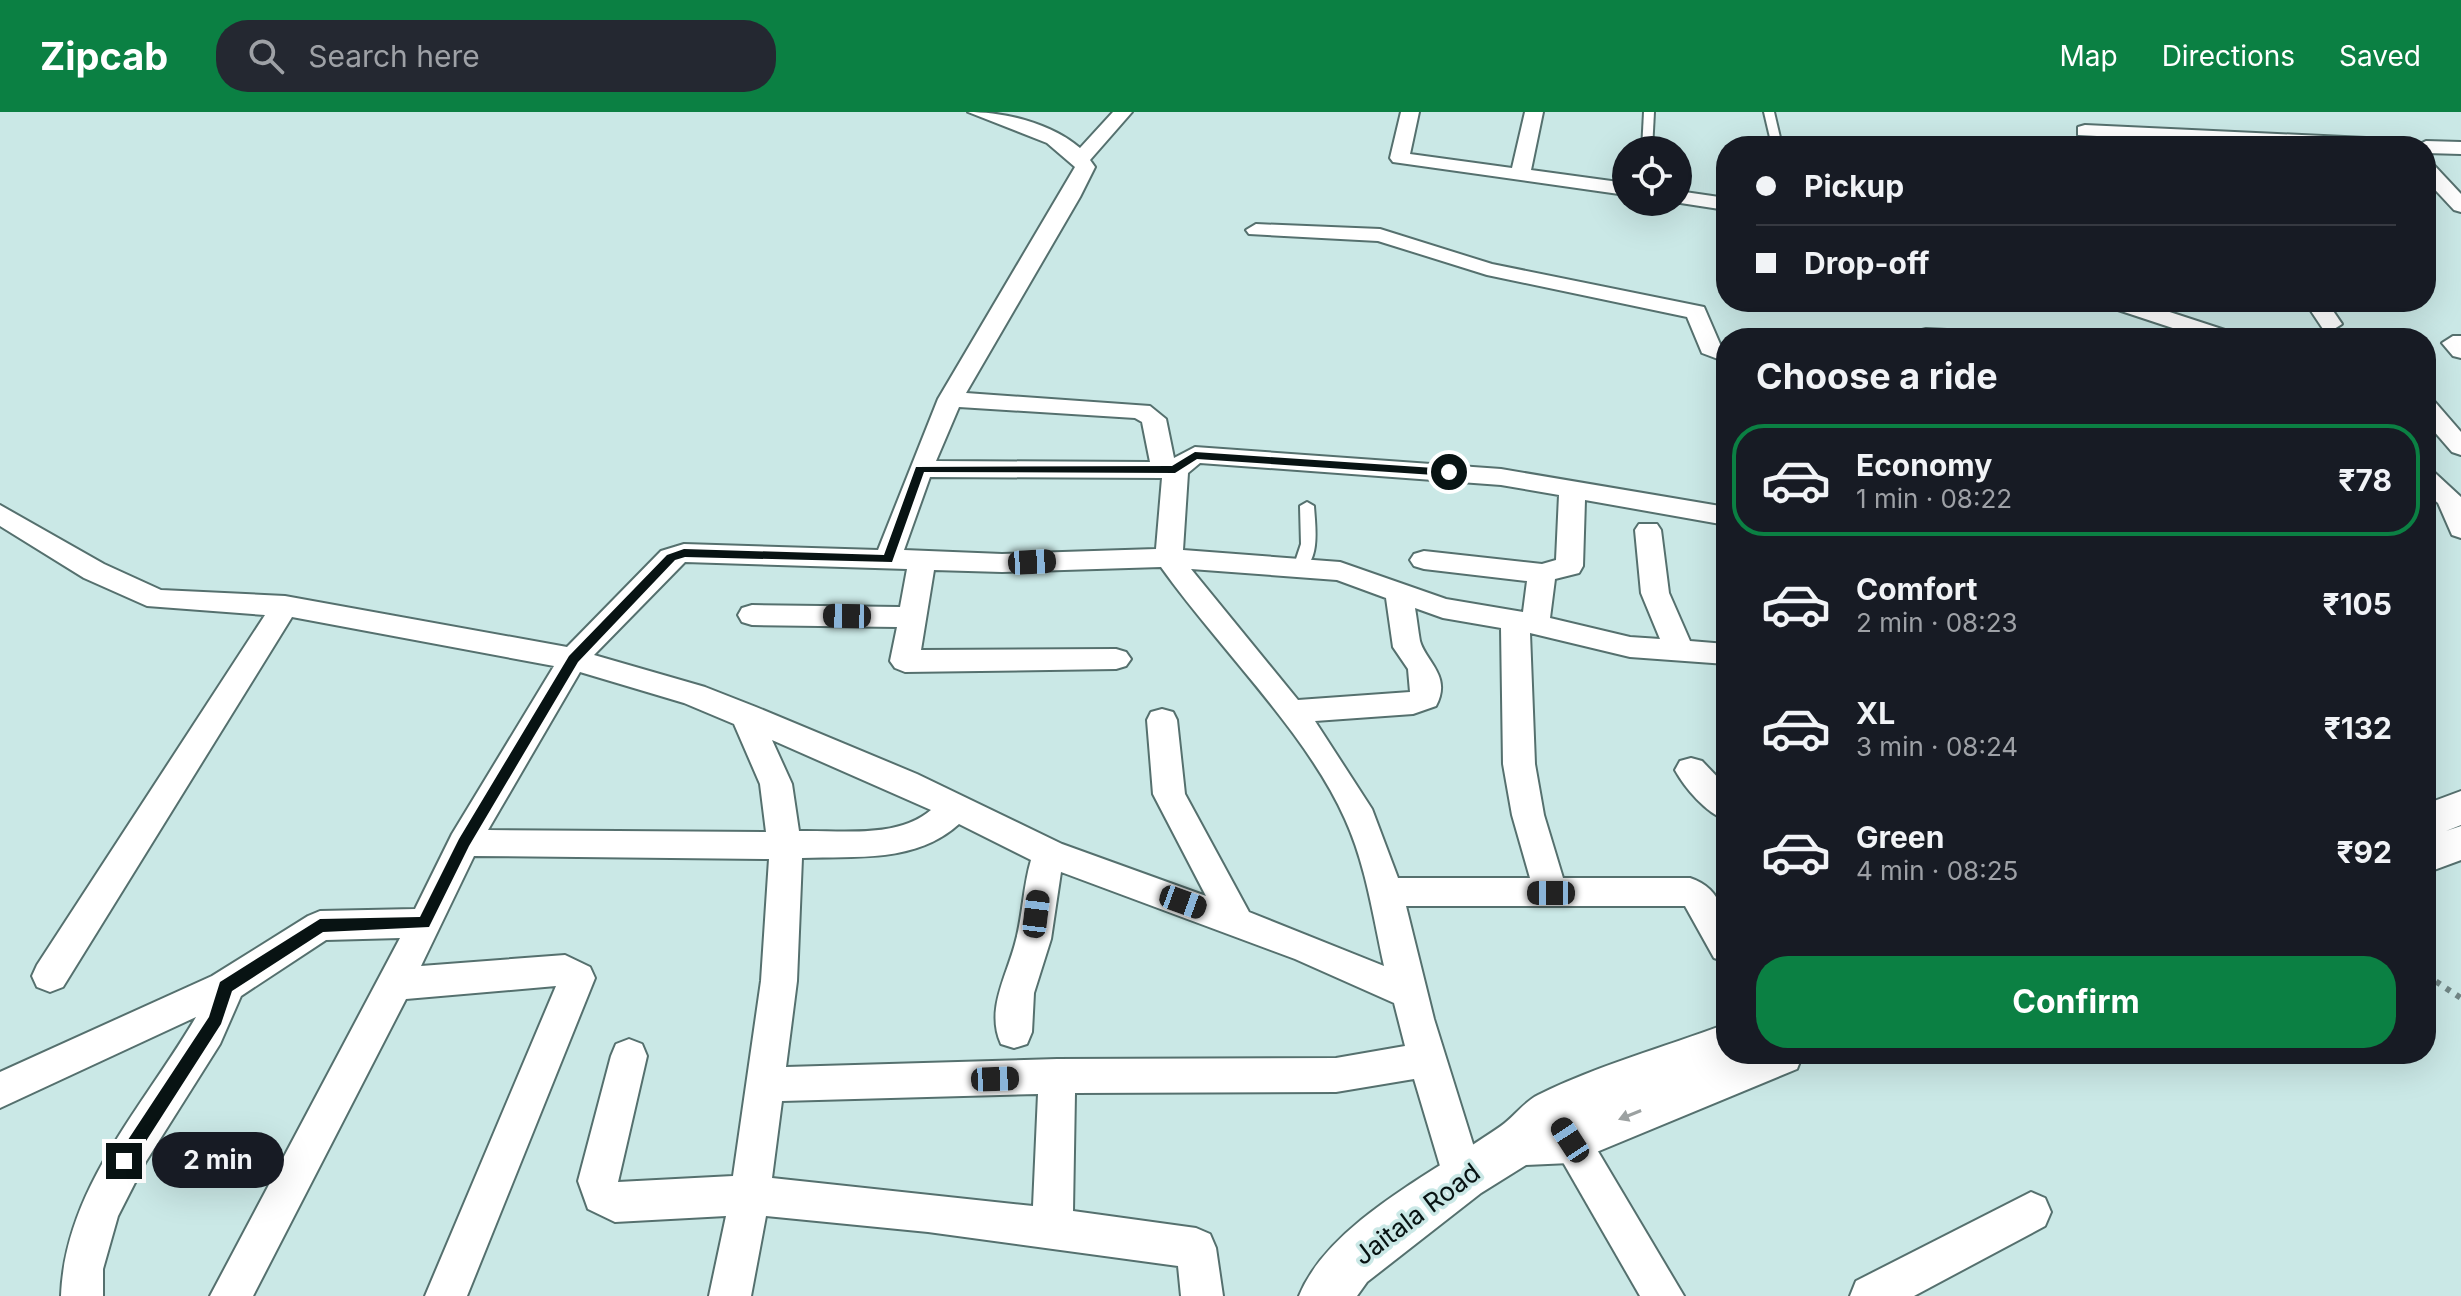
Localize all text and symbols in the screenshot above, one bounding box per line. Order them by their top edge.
search box [216,20,776,92]
text: Zipcab [40,33,168,79]
icon: search [244,34,288,78]
text: Search here [308,38,480,74]
text: Map [2059,39,2118,73]
text: Directions [2162,39,2295,73]
text: Saved [2339,39,2421,73]
map controls [1612,136,1692,216]
button: locate [1612,136,1692,216]
text: Pickup [1804,168,1904,204]
text: Drop-off [1804,245,1930,281]
text: Choose a ride [1756,354,1998,398]
icon: car [1760,444,1832,516]
text: Economy [1856,447,1992,483]
route start [1431,454,1467,490]
text: ₹78 [2338,462,2392,498]
text: 1 min · 08:22 [1856,483,2012,514]
car [1007,549,1057,575]
icon: car [1760,568,1832,640]
text: Comfort [1856,571,1977,607]
text: ₹105 [2323,586,2392,622]
car [823,604,871,628]
text: 2 min · 08:23 [1856,607,2018,638]
icon: car [1760,692,1832,764]
text: XL [1856,695,1895,731]
text: ₹132 [2324,710,2392,746]
text: 3 min · 08:24 [1856,731,2018,762]
icon: car [1760,816,1832,888]
text: Green [1856,819,1944,855]
text: ₹92 [2336,834,2392,870]
text: 4 min · 08:25 [1856,855,2018,886]
car [1527,881,1575,905]
car [1156,883,1210,921]
car [1021,889,1051,939]
button: Confirm [1756,956,2396,1048]
car [971,1066,1019,1092]
one-way arrow [1618,1109,1642,1122]
car [1547,1113,1593,1167]
callout: 2 min [152,1133,284,1189]
route end [106,1143,142,1179]
text: 2 min [183,1144,253,1175]
street label: Jaitala Road [1348,1156,1486,1271]

